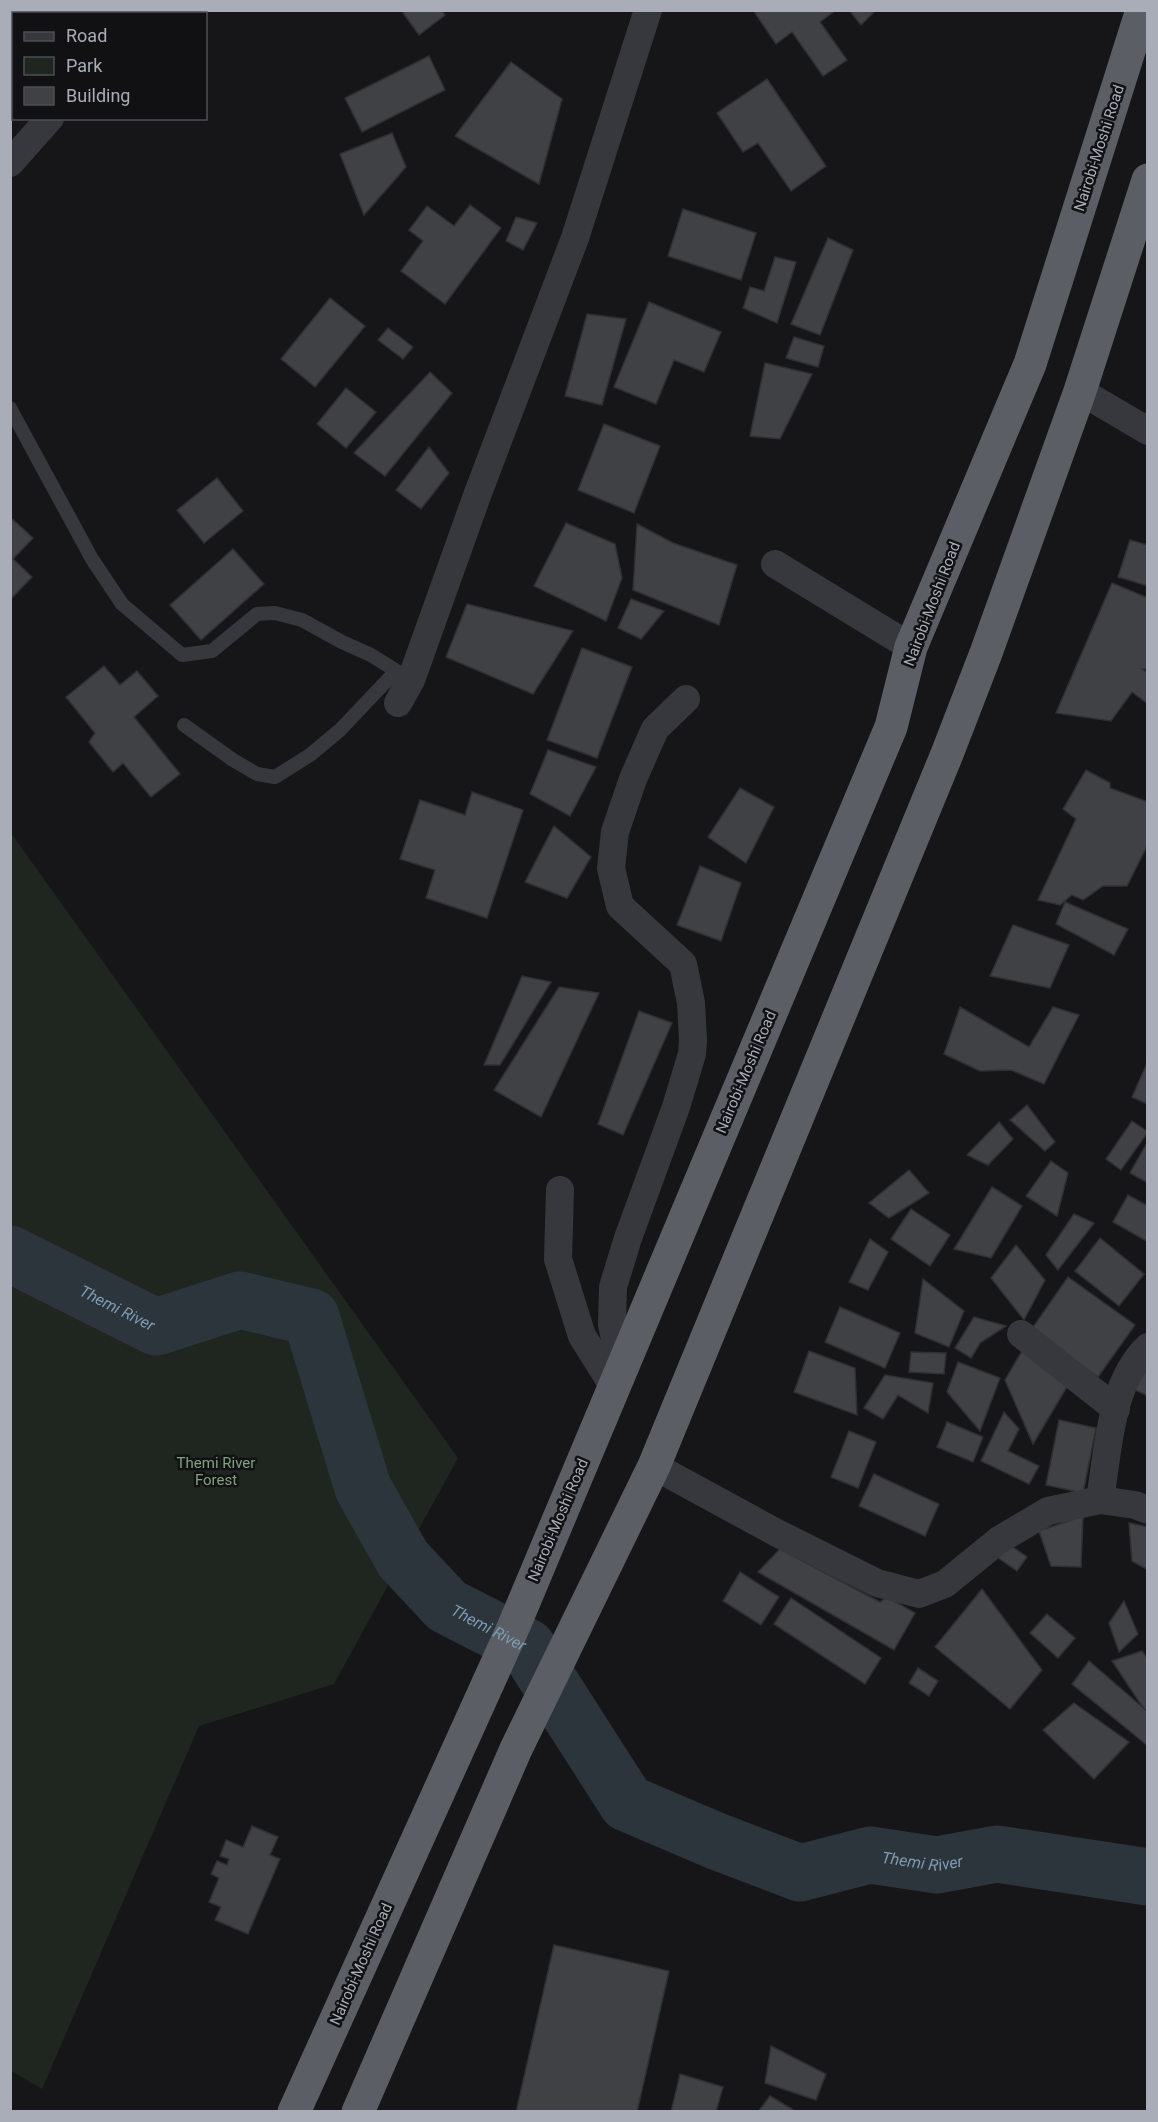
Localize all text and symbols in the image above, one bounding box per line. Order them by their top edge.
legend [12,12,207,120]
text: Road [66,25,107,46]
text: Park [66,55,103,76]
street label: Nairobi-Moshi Road [1070,83,1128,213]
text: Building [66,85,130,106]
street label: Nairobi-Moshi Road [900,539,964,669]
street label: Nairobi-Moshi Road [712,1008,780,1136]
water label: Themi River [77,1281,159,1335]
park label: Themi River Forest [177,1454,255,1489]
street label: Nairobi-Moshi Road [524,1456,592,1584]
water label: Themi River [448,1600,530,1655]
water label: Themi River [880,1847,965,1875]
street label: Nairobi-Moshi Road [326,1900,396,2028]

